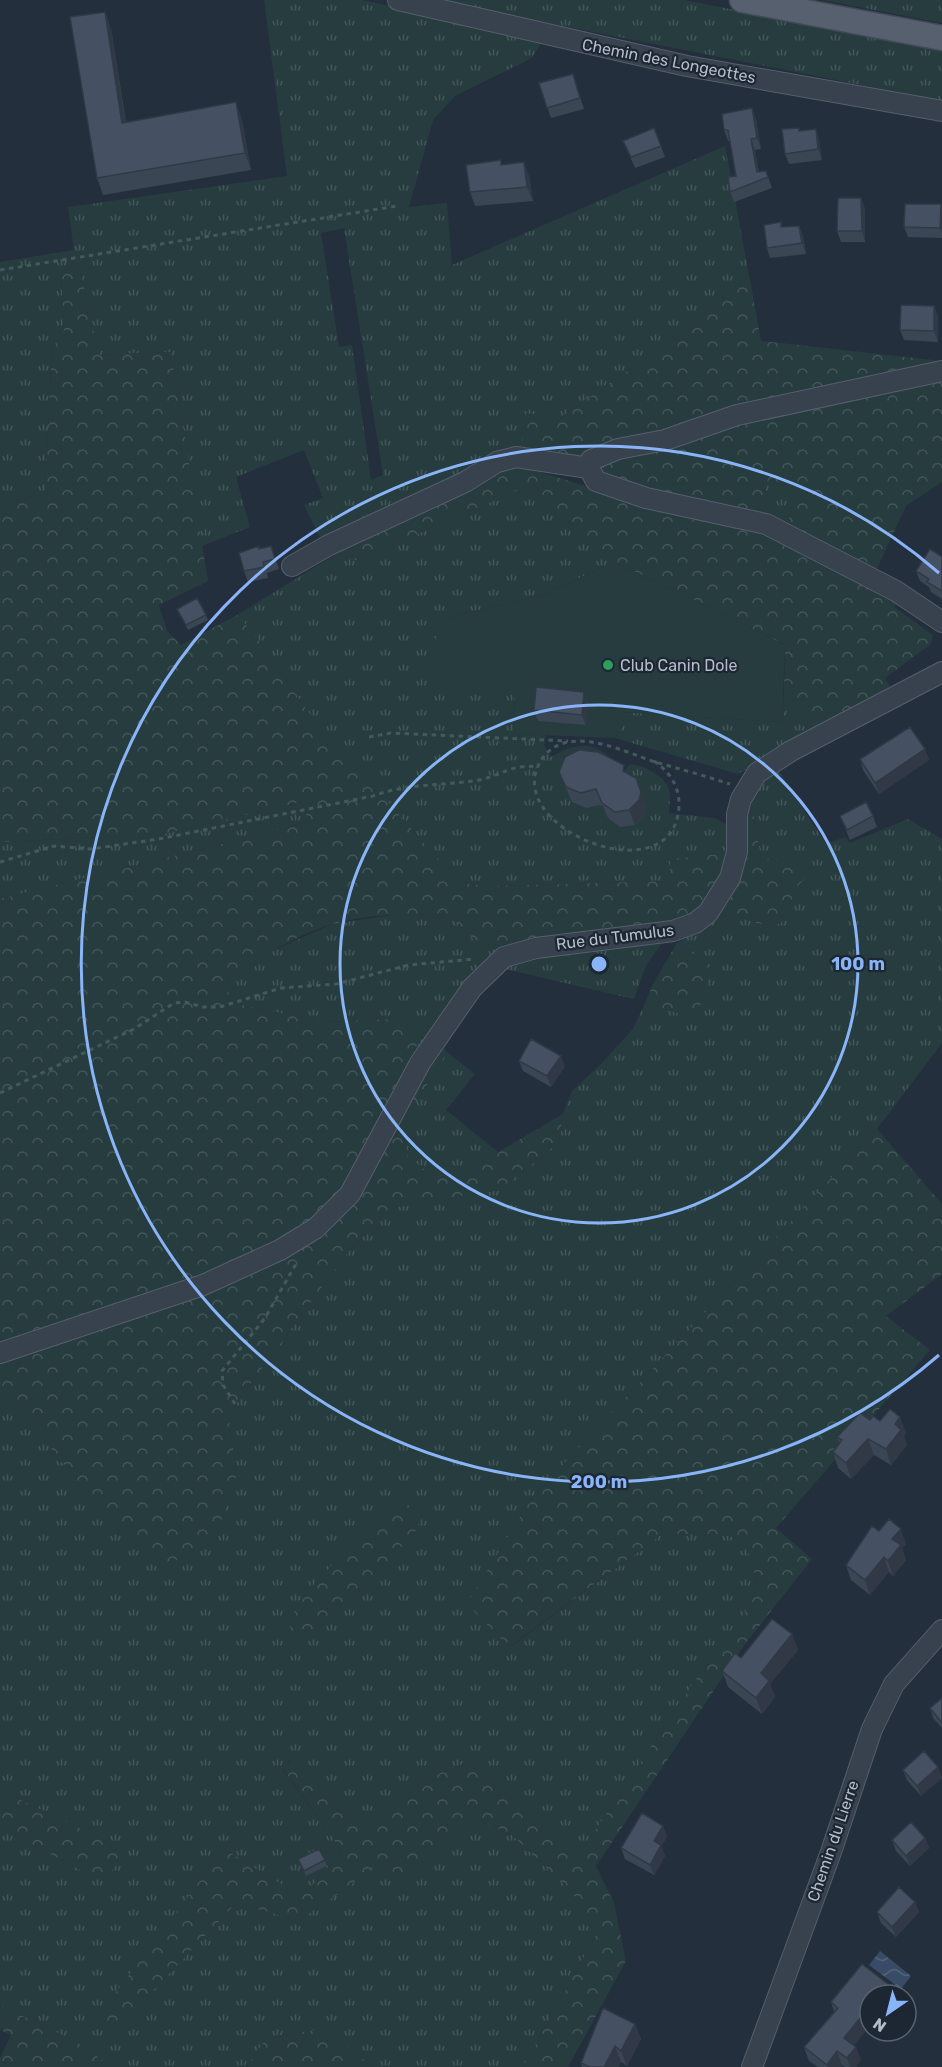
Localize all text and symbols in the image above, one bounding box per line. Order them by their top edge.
street label: Chemin des Longeottes [581,35,757,87]
place label: Club Canin Dole [620,656,737,675]
marker: Club Canin Dole [601,658,615,672]
street label: Rue du Tumulus [555,920,675,954]
text: 100 m [831,953,885,975]
centre of rings [589,954,609,974]
text: 200 m [571,1471,627,1493]
street label: Chemin du Lierre [803,1778,863,1904]
north arrow [858,1983,918,2043]
text: N [870,2014,890,2036]

